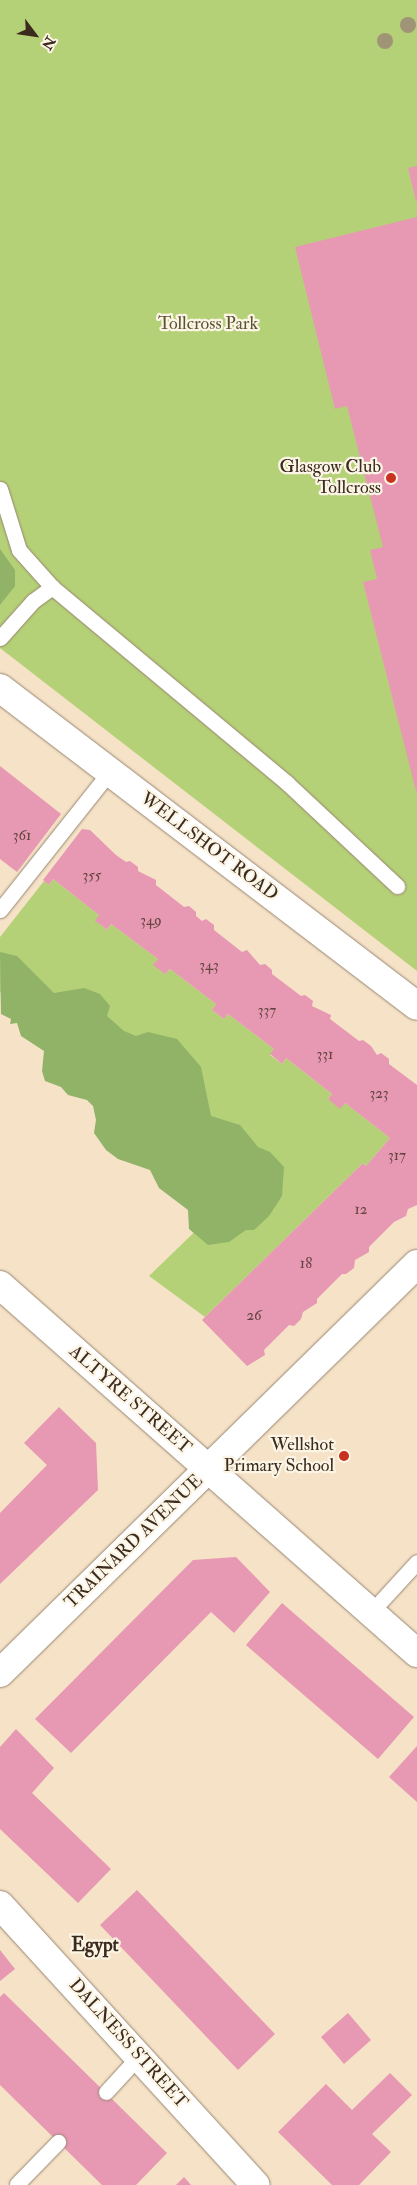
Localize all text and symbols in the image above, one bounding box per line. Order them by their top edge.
north arrow [10,10,60,60]
text: N [38,33,59,53]
park label: Tollcross Park [158,313,258,335]
place label: Glasgow Club Tollcross [280,457,381,499]
marker: Glasgow Club Tollcross [385,472,397,484]
street label: WELLSHOT ROAD [136,788,282,906]
house number: 361 [13,827,31,845]
house number: 355 [83,867,101,885]
house number: 349 [140,912,162,930]
house number: 343 [199,957,219,975]
house number: 337 [258,1002,276,1020]
house number: 331 [317,1046,333,1064]
house number: 323 [369,1085,389,1103]
house number: 317 [388,1147,406,1165]
house number: 12 [355,1201,367,1219]
house number: 18 [300,1255,312,1273]
house number: 26 [246,1307,262,1325]
street label: ALTYRE STREET [65,1341,195,1459]
place label: Wellshot Primary School [224,1435,334,1478]
marker: Wellshot Primary School [338,1450,350,1462]
street label: TRAINARD AVENUE [60,1470,208,1614]
district label: Egypt [71,1935,119,1957]
street label: DALNESS STREET [64,1975,192,2113]

